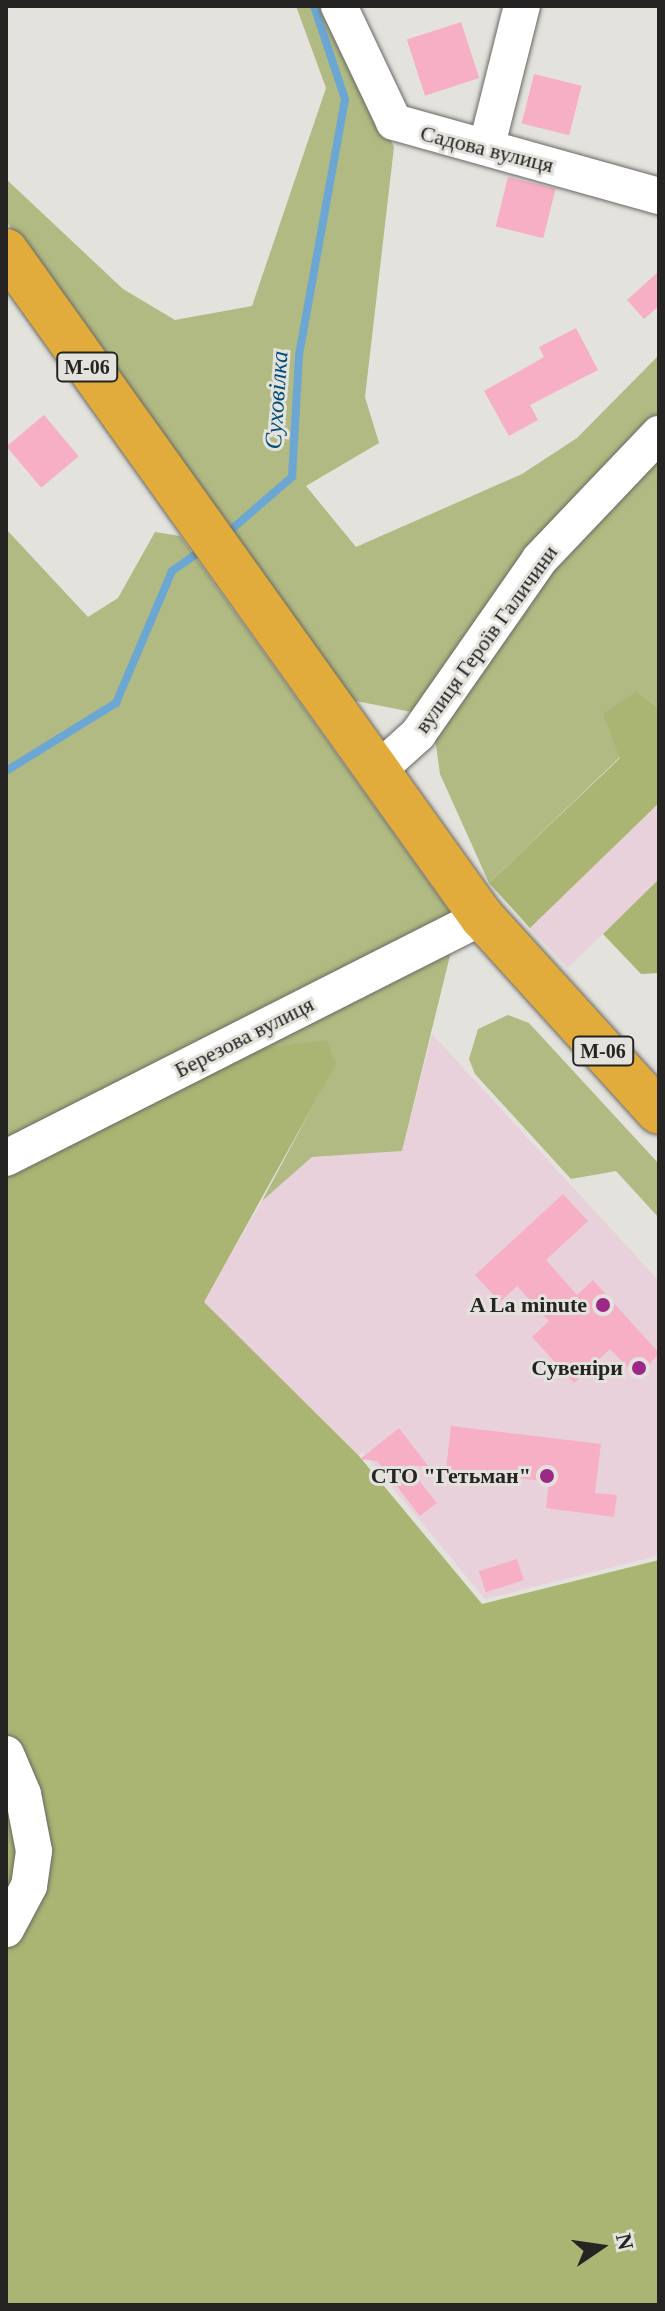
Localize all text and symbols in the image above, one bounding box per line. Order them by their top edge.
street label: Садова вулиця [418,120,556,178]
water label: Суховілка [259,350,295,450]
road number: М-06 [55,351,119,383]
street label: вулиця Героїв Галичини [409,540,563,738]
street label: Березова вулиця [170,991,318,1083]
road number: М-06 [571,1035,635,1067]
place label: A La minute [468,1292,587,1318]
marker: A La minute [594,1296,612,1314]
place label: Сувеніри [531,1355,623,1381]
marker: Сувеніри [630,1359,648,1377]
place label: СТО "Гетьман" [371,1463,531,1489]
marker: СТО "Гетьман" [538,1467,556,1485]
north arrow [561,2207,641,2287]
text: N [611,2231,639,2252]

